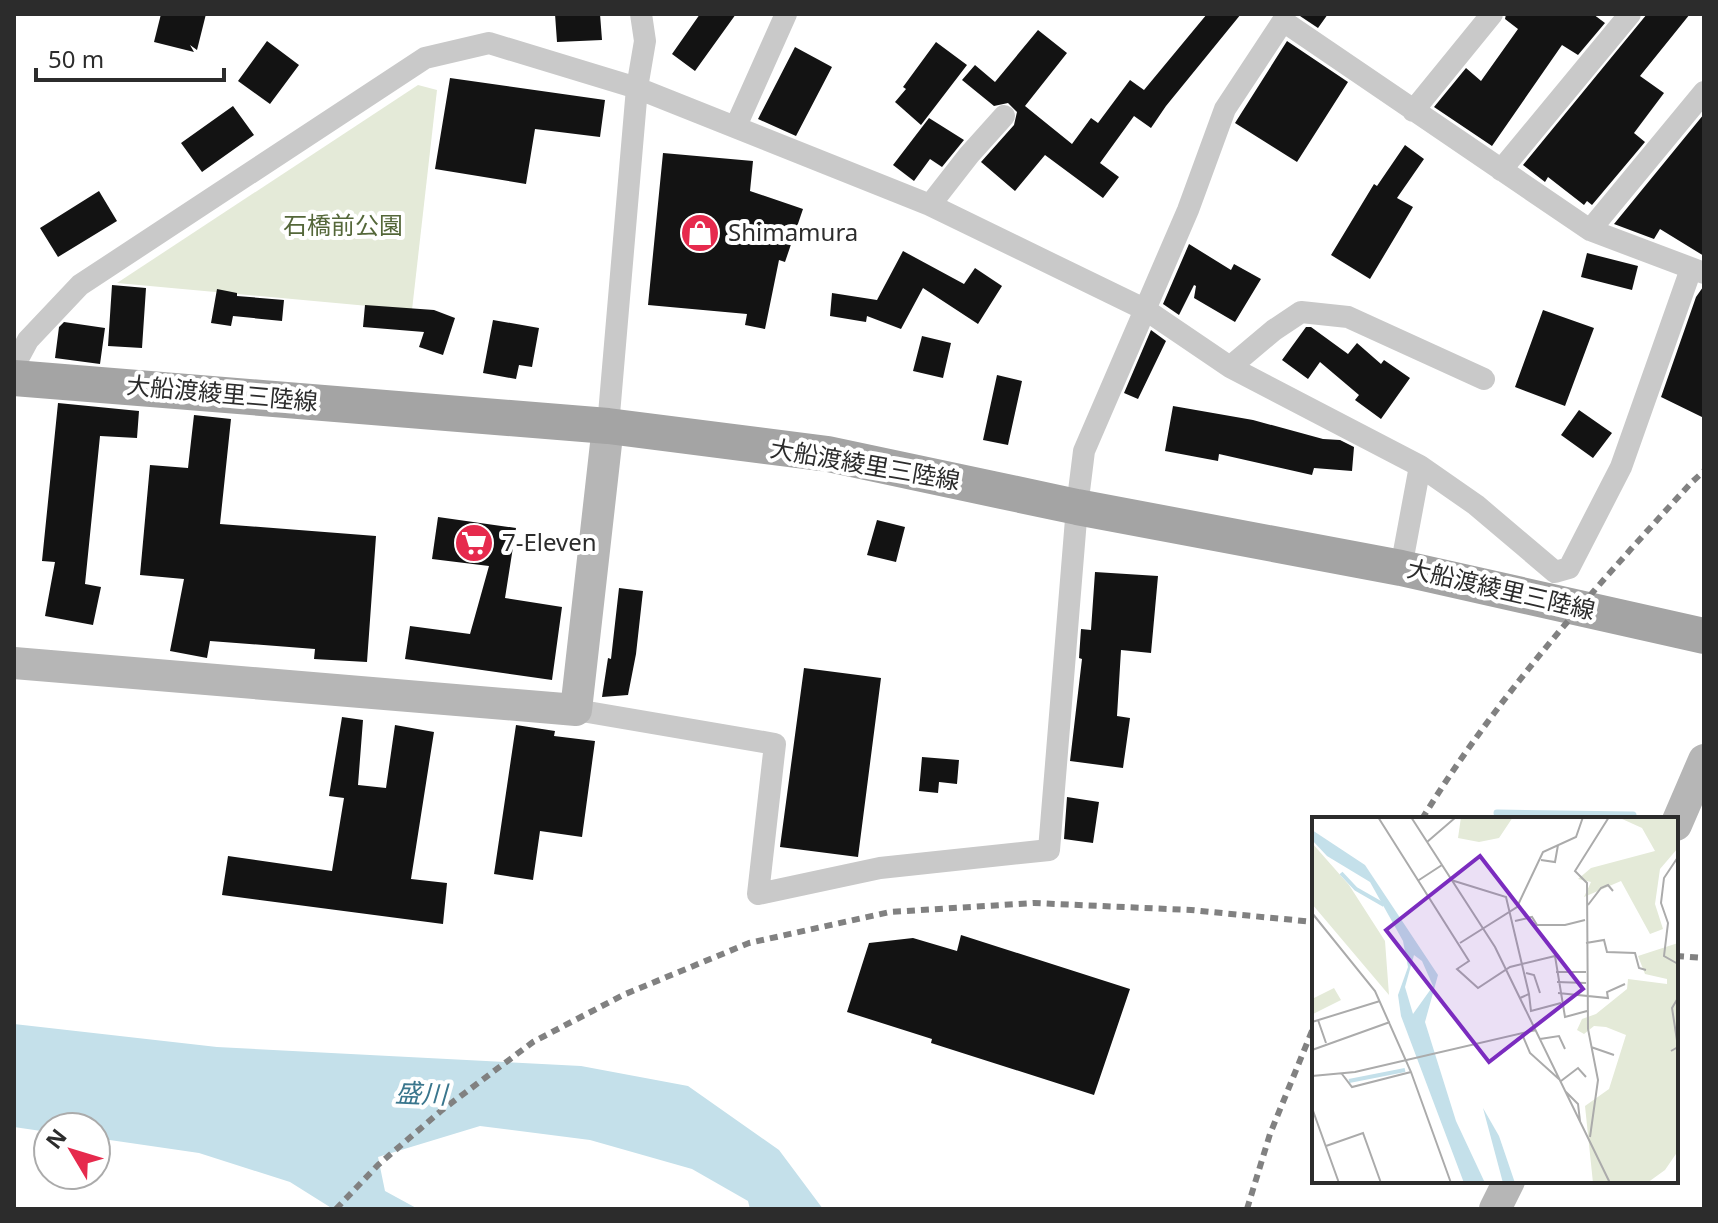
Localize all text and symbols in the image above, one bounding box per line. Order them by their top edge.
scale bar [36,32,224,82]
text: 50 m [48,42,104,75]
park label: 石橋前公園 [283,208,403,241]
shop icon: Shimamura [679,212,721,254]
place label: Shimamura [728,215,858,248]
street label: 大船渡綾里三陸線 [125,368,319,417]
street label: 大船渡綾里三陸線 [768,431,963,496]
supermarket icon: 7-Eleven [453,522,495,564]
place label: 7-Eleven [502,525,597,558]
street label: 大船渡綾里三陸線 [1404,551,1599,626]
inset map [1312,817,1678,1183]
water label: 盛川 [394,1074,451,1112]
north arrow [32,1111,112,1191]
text: N [38,1122,73,1154]

